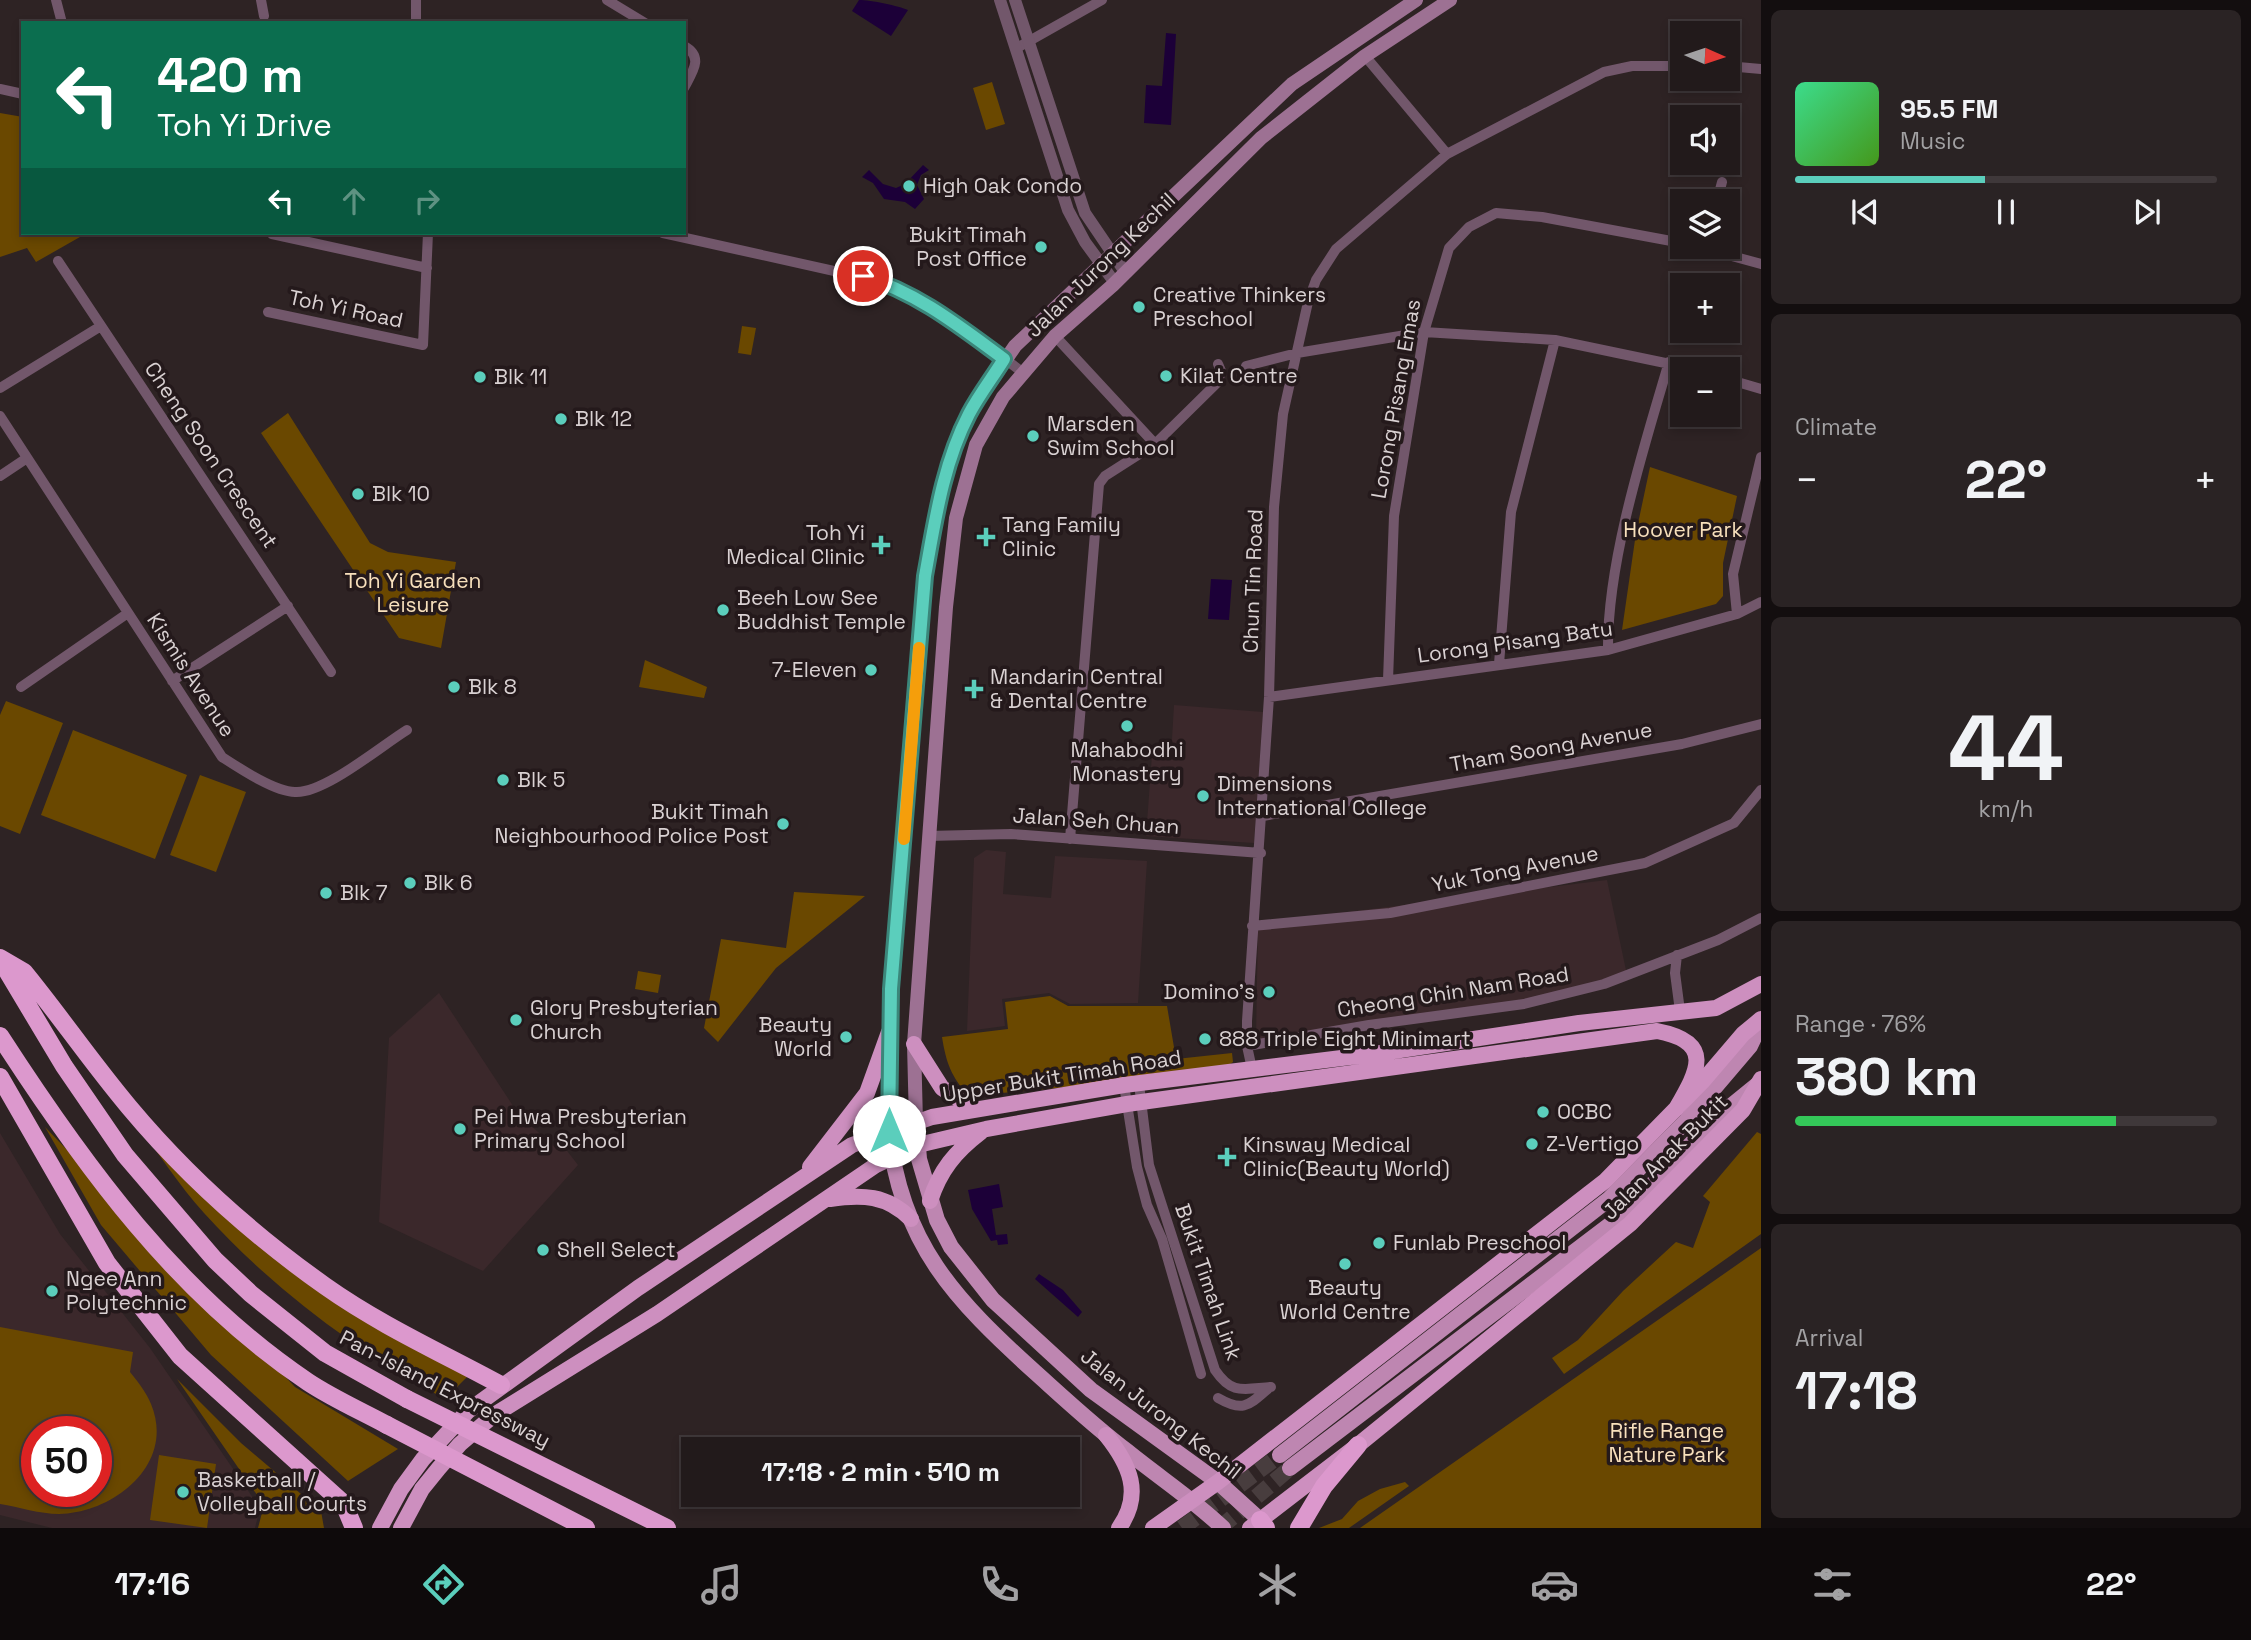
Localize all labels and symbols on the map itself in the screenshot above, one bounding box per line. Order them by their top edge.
north arrow [1670,21,1740,91]
place label: High Oak Condo [923,172,1082,199]
marker: High Oak Condo [901,178,917,194]
street label: Jalan Jurong Kechil [1020,186,1181,343]
place label: Bukit Timah Post Office [909,221,1027,272]
marker: Bukit Timah Post Office [1033,239,1049,255]
pin [833,246,893,306]
place label: Creative Thinkers Preschool [1153,281,1326,332]
street label: Toh Yi Road [287,283,406,334]
street label: Lorong Pisang Emas [1365,297,1426,501]
marker: Creative Thinkers Preschool [1131,299,1147,315]
street label: Cheng Soon Crescent [139,356,284,553]
place label: Kilat Centre [1180,362,1298,389]
place label: Blk 11 [494,363,547,390]
marker: Kilat Centre [1158,368,1174,384]
marker: Blk 11 [472,369,488,385]
place label: Blk 12 [575,405,632,432]
place label: Marsden Swim School [1047,410,1175,461]
marker: Blk 12 [553,411,569,427]
marker: Marsden Swim School [1025,428,1041,444]
place label: Blk 10 [372,480,430,507]
marker: Blk 10 [350,486,366,502]
street label: Chun Tin Road [1236,509,1269,653]
place label: Tang Family Clinic [1002,511,1121,562]
park label: Hoover Park [1623,516,1743,543]
place label: Toh Yi Medical Clinic [726,519,865,570]
marker: Tang Family Clinic [976,527,996,547]
marker: Toh Yi Medical Clinic [871,535,891,555]
park label: Toh Yi Garden Leisure [345,567,481,618]
place label: Beeh Low See Buddhist Temple [737,584,906,635]
marker: Beeh Low See Buddhist Temple [715,602,731,618]
street label: Kismis Avenue [141,608,242,742]
street label: Lorong Pisang Batu [1416,614,1614,669]
place label: 7-Eleven [772,656,857,683]
marker: 7-Eleven [863,662,879,678]
place label: Mandarin Central & Dental Centre [990,663,1163,714]
place label: Blk 8 [468,673,517,700]
marker: Blk 8 [446,679,462,695]
marker: Mandarin Central & Dental Centre [964,679,984,699]
street label: Tham Soong Avenue [1448,715,1654,778]
marker: Mahabodhi Monastery [1119,718,1135,734]
place label: Mahabodhi Monastery [1070,736,1184,787]
place label: Blk 5 [517,766,565,793]
place label: Dimensions International College [1217,770,1427,821]
marker: Blk 5 [495,772,511,788]
marker: Dimensions International College [1195,788,1211,804]
place label: Bukit Timah Neighbourhood Police Post [494,798,769,849]
street label: Jalan Seh Chuan [1012,801,1180,840]
marker: Bukit Timah Neighbourhood Police Post [775,816,791,832]
street label: Yuk Tong Avenue [1429,839,1600,898]
place label: Blk 6 [424,869,473,896]
marker: Blk 6 [402,875,418,891]
place label: Blk 7 [340,879,388,906]
marker: Blk 7 [318,885,334,901]
street label: Cheong Chin Nam Road [1335,960,1571,1023]
place label: Domino's [1163,978,1255,1005]
marker: Domino's [1261,984,1277,1000]
place label: Glory Presbyterian Church [530,994,718,1045]
place label: Beauty World [759,1011,832,1062]
marker: Glory Presbyterian Church [508,1012,524,1028]
place label: 888 Triple Eight Minimart [1219,1025,1471,1052]
marker: Beauty World [838,1029,854,1045]
marker: 888 Triple Eight Minimart [1197,1031,1213,1047]
street label: Upper Bukit Timah Road [940,1043,1183,1108]
street label: Jalan Anak Bukit [1596,1088,1733,1225]
position arrow [852,1094,926,1168]
place label: OCBC [1557,1098,1612,1125]
place label: Pei Hwa Presbyterian Primary School [474,1103,687,1154]
marker: OCBC [1535,1104,1551,1120]
marker: Pei Hwa Presbyterian Primary School [452,1121,468,1137]
place label: Z-Vertigo [1546,1130,1639,1157]
place label: Kinsway Medical Clinic(Beauty World) [1243,1131,1450,1182]
marker: Z-Vertigo [1524,1136,1540,1152]
marker: Kinsway Medical Clinic(Beauty World) [1217,1147,1237,1167]
street label: Bukit Timah Link [1169,1200,1248,1364]
place label: Funlab Preschool [1393,1229,1566,1256]
marker: Funlab Preschool [1371,1235,1387,1251]
place label: Shell Select [557,1236,676,1263]
marker: Shell Select [535,1242,551,1258]
marker: Beauty World Centre [1337,1256,1353,1272]
place label: Ngee Ann Polytechnic [66,1265,187,1316]
place label: Beauty World Centre [1279,1274,1411,1325]
marker: Ngee Ann Polytechnic [44,1283,60,1299]
street label: Pan-Island Expressway [335,1324,555,1454]
street label: Jalan Jurong Kechil [1075,1342,1247,1485]
speed limit sign: 50 [21,1416,112,1507]
park label: Rifle Range Nature Park [1609,1417,1725,1468]
place label: Basketball / Volleyball Courts [197,1466,367,1517]
marker: Basketball / Volleyball Courts [175,1484,191,1500]

